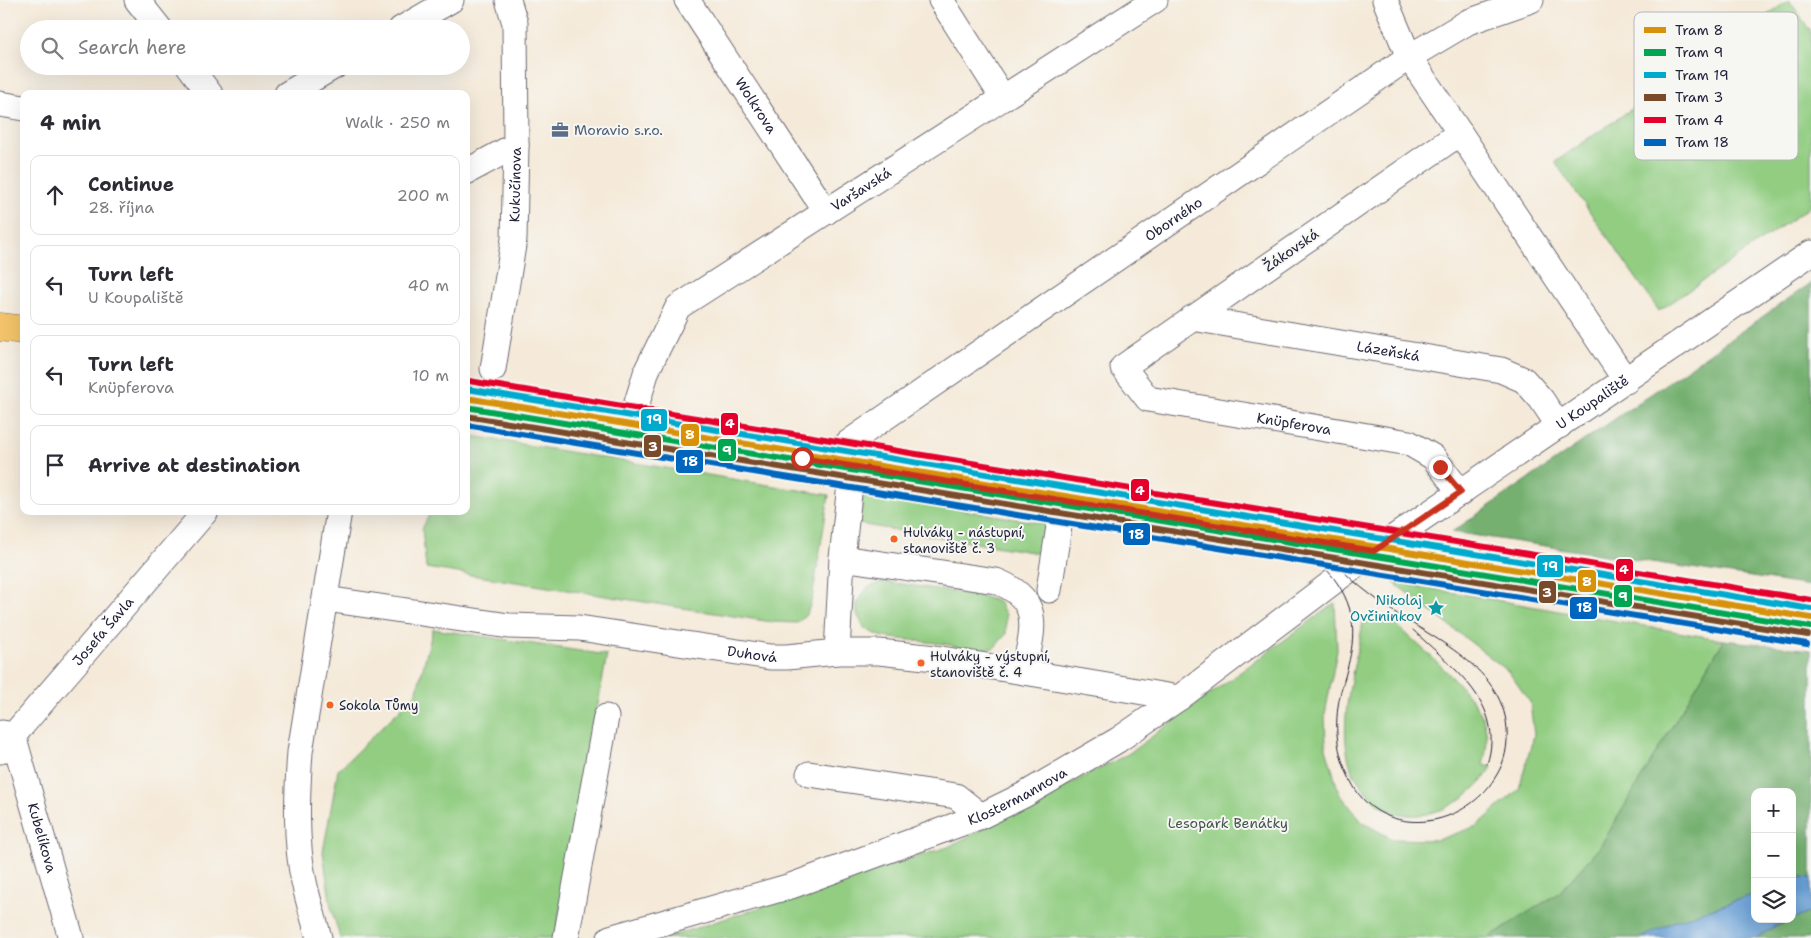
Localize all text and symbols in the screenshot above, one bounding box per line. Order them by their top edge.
legend [1634,12,1798,160]
search box [20,20,470,75]
text: Tram 8 [1675,21,1723,39]
icon: search [38,34,66,62]
text: Search here [78,35,187,60]
text: Tram 9 [1675,43,1723,61]
text: Tram 19 [1675,66,1729,84]
street label: Wolkrova [731,74,781,137]
text: Tram 3 [1675,88,1723,106]
text: 4 min [40,109,101,137]
text: Tram 4 [1675,111,1724,129]
text: Walk · 250 m [345,112,450,133]
office icon: Moravio s.r.o. [550,120,570,140]
place label: Moravio s.r.o. [574,121,663,139]
text: Tram 18 [1675,133,1729,151]
street label: Kukučínova [505,147,525,223]
street label: Varšavská [827,163,895,215]
text: Continue [88,172,174,197]
icon: ahead [41,181,69,209]
text: 200 m [397,185,449,206]
street label: Oborného [1141,193,1206,245]
text: 28. října [88,197,154,218]
street label: Žákovská [1260,224,1322,275]
text: Turn left [88,262,174,287]
icon: left [41,271,69,299]
text: 40 m [407,275,449,296]
text: U Koupaliště [88,287,184,308]
street label: Lázeňská [1355,337,1421,365]
text: Turn left [88,352,174,377]
icon: left [41,361,69,389]
text: 10 m [412,365,449,386]
street label: U Koupaliště [1553,371,1632,433]
text: Knüpferova [88,377,174,398]
line badge: 19 [640,408,668,432]
street label: Knüpferova [1255,408,1333,439]
text: 19 [646,410,662,428]
line badge: 4 [720,412,739,436]
text: 4 [725,414,735,432]
line badge: 8 [680,423,700,447]
text: 8 [685,425,695,443]
line badge: 3 [643,434,662,458]
text: 3 [648,437,658,455]
line badge: 9 [717,438,737,462]
text: 9 [722,441,732,459]
route start [791,447,814,470]
line badge: 18 [675,449,704,474]
icon: arrive [41,451,69,479]
text: 18 [682,452,698,470]
text: Arrive at destination [88,453,300,478]
route end [1429,456,1452,479]
line badge: 4 [1130,478,1150,502]
text: 4 [1135,481,1145,499]
line badge: 18 [1122,522,1151,546]
place label: Hulváky - nástupní, stanoviště č. 3 [903,524,1025,557]
text: 18 [1128,525,1144,543]
marker: Hulváky - nástupní, stanoviště č. 3 [889,534,899,544]
line badge: 19 [1536,554,1564,578]
text: 19 [1542,557,1558,575]
line badge: 4 [1615,558,1634,582]
text: 4 [1619,560,1629,578]
line badge: 8 [1577,569,1597,593]
text: 8 [1582,572,1592,590]
line badge: 3 [1538,580,1557,604]
text: 3 [1542,583,1552,601]
line badge: 9 [1613,584,1633,608]
text: 9 [1618,587,1628,605]
place label: Nikolaj Ovčininkov [1350,591,1422,625]
street label: Josefa Šavla [68,593,138,669]
line badge: 18 [1569,596,1598,620]
place icon: Nikolaj Ovčininkov [1426,598,1446,618]
text: 18 [1576,598,1592,616]
street label: Duhová [726,642,777,666]
place label: Hulváky - výstupní, stanoviště č. 4 [930,648,1050,681]
marker: Hulváky - výstupní, stanoviště č. 4 [916,658,926,668]
place label: Sokola Tůmy [339,697,418,714]
marker: Sokola Tůmy [325,700,335,710]
street label: Klostermannova [965,763,1070,829]
map controls [1751,788,1796,923]
button: + [1751,788,1796,833]
street label: Kubelíkova [24,801,61,875]
park label: Lesopark Benátky [1168,814,1288,832]
button: − [1751,833,1796,878]
button: layers [1751,878,1796,923]

